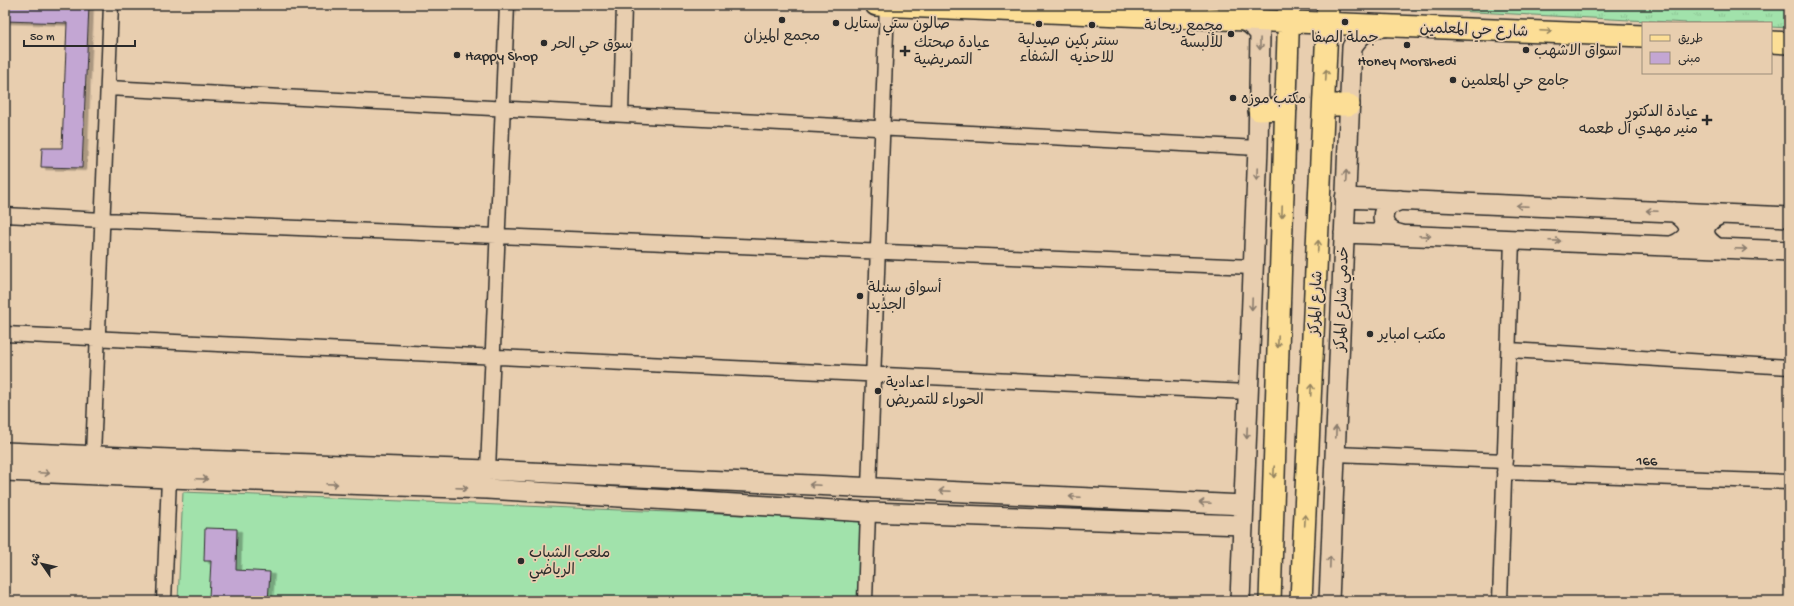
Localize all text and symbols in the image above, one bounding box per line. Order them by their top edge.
marker: مجمع الميزان [777,15,787,25]
place label: صالون ستي ستايل [844,16,950,36]
marker: جملة الصفا [1340,17,1350,27]
marker: صالون ستي ستايل [831,18,841,28]
place label: مجمع ريحانة للألبسة [1144,18,1223,53]
marker: صيدلية الشفاء [1034,19,1044,29]
marker: سنتر بكين للاحذيه [1087,20,1097,30]
street label: شارع حي المعلمين [1419,20,1529,44]
scale bar [24,22,135,48]
legend [1642,22,1772,74]
place label: مجمع الميزان [744,28,820,46]
one-way arrow [1539,28,1552,35]
marker: مجمع ريحانة للألبسة [1226,29,1236,39]
place label: جملة الصفا [1311,30,1379,48]
text: 50 m [30,31,55,45]
place label: صيدلية الشفاء [1018,32,1060,67]
place label: سنتر بكين للاحذيه [1065,33,1119,68]
text: طريق [1678,33,1703,47]
place label: عيادة صحتك التمريضية [914,35,990,70]
place label: سوق حي الحر [550,36,632,56]
one-way arrow [1256,37,1264,50]
marker: سوق حي الحر [539,38,549,48]
marker: Honey Morshedi [1402,40,1412,50]
place label: اسواق الاشهب [1534,43,1621,61]
marker: عيادة صحتك التمريضية [899,45,911,57]
marker: اسواق الاشهب [1521,45,1531,55]
place label: Happy Shop [465,48,538,66]
marker: Happy Shop [452,50,462,60]
place label: Honey Morshedi [1357,53,1457,71]
text: مبنى [1678,53,1701,67]
one-way arrow [1322,69,1329,82]
place label: جامع حي المعلمين [1461,73,1569,93]
marker: جامع حي المعلمين [1448,75,1458,85]
place label: مكتب موزه [1241,91,1306,109]
marker: مكتب موزه [1228,93,1238,103]
place label: عيادة الدكتور منير مهدي آل طعمه [1579,104,1698,139]
marker: عيادة الدكتور منير مهدي آل طعمه [1701,114,1713,126]
one-way arrow [1253,167,1260,180]
one-way arrow [1342,170,1350,183]
one-way arrow [1516,202,1529,209]
one-way arrow [1279,205,1286,218]
one-way arrow [1646,208,1659,215]
one-way arrow [1418,232,1431,240]
one-way arrow [1548,238,1561,245]
one-way arrow [1314,240,1321,253]
one-way arrow [1734,245,1747,253]
street label: خدمي شارع المركز [1332,246,1356,354]
street label: شارع المركز [1306,270,1328,338]
place label: أسواق سنبلة الجديد [868,278,942,315]
marker: أسواق سنبلة الجديد [855,291,865,301]
one-way arrow [1248,297,1255,310]
place label: مكتب امباير [1376,327,1446,345]
marker: مكتب امباير [1365,329,1375,339]
one-way arrow [1274,335,1282,348]
place label: اعدادية الحوراء للتمريض [886,375,984,410]
one-way arrow [1307,384,1315,397]
marker: اعدادية الحوراء للتمريض [873,386,883,396]
one-way arrow [1243,426,1250,439]
one-way arrow [1332,426,1340,439]
street label: 166 [1635,453,1658,471]
one-way arrow [1270,465,1278,478]
one-way arrow [37,469,50,476]
one-way arrow [195,476,208,483]
one-way arrow [325,480,338,488]
one-way arrow [809,482,822,489]
one-way arrow [455,484,468,492]
one-way arrow [939,488,952,495]
one-way arrow [1069,494,1082,501]
one-way arrow [1199,500,1212,507]
one-way arrow [1301,514,1309,527]
north arrow [22,544,62,584]
place label: ملعب الشباب الرياضي [529,545,610,582]
text: ش [27,551,44,568]
marker: ملعب الشباب الرياضي [516,556,526,566]
one-way arrow [1327,556,1334,569]

